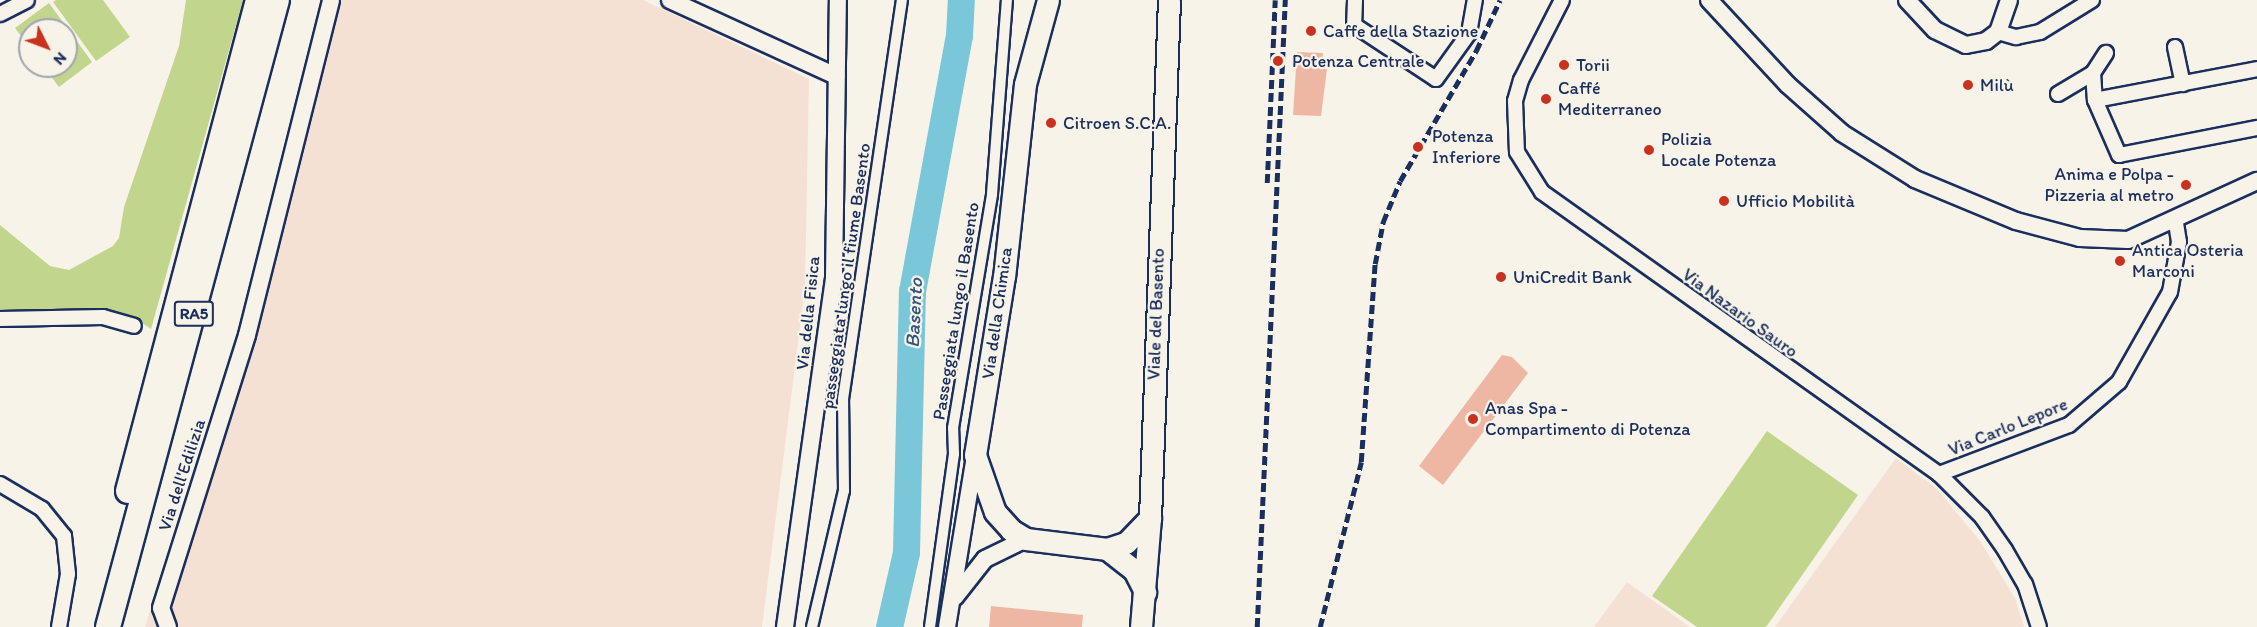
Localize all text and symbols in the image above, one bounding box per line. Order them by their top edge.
north arrow [18,18,78,78]
place label: Caffe della Stazione [1323,20,1478,42]
marker: Caffe della Stazione [1304,24,1318,38]
text: N [50,49,71,69]
place label: Potenza Centrale [1292,50,1424,72]
marker: Potenza Centrale [1269,52,1287,70]
place label: Torii [1576,54,1610,76]
marker: Torii [1557,58,1571,72]
place label: Milù [1980,74,2014,96]
place label: Caffé Mediterraneo [1558,78,1662,121]
marker: Milù [1961,78,1975,92]
marker: Caffé Mediterraneo [1539,92,1553,106]
place label: Citroen S.C.A. [1063,112,1171,134]
marker: Citroen S.C.A. [1044,116,1058,130]
place label: Potenza Inferiore [1432,126,1501,168]
place label: Polizia Locale Potenza [1661,129,1776,172]
marker: Potenza Inferiore [1409,138,1427,156]
street label: passeggiata lungo il fiume Basento [817,142,875,410]
marker: Polizia Locale Potenza [1642,143,1656,157]
place label: Anima e Polpa - Pizzeria al metro [2044,164,2174,207]
marker: Anima e Polpa - Pizzeria al metro [2179,178,2193,192]
place label: Ufficio Mobilità [1736,190,1855,212]
marker: Ufficio Mobilità [1717,194,1731,208]
street label: Passeggiata lungo il Basento [928,201,984,421]
place label: Antica Osteria Marconi [2132,240,2244,282]
street label: Via della Chimica [977,246,1017,380]
street label: Viale del Basento [1143,247,1169,381]
marker: Antica Osteria Marconi [2113,254,2127,268]
street label: Via della Fisica [791,255,825,371]
street label: Via Nazario Sauro [1678,264,1802,362]
place label: UniCredit Bank [1513,266,1632,288]
marker: UniCredit Bank [1494,270,1508,284]
water label: Basento [900,277,928,349]
road number: RA5 [173,301,215,327]
street label: Via Carlo Lepore [1945,393,2071,461]
place label: Anas Spa - Compartimento di Potenza [1485,398,1690,440]
marker: Anas Spa - Compartimento di Potenza [1466,412,1480,426]
street label: Via dell'Edilizia [154,416,210,534]

